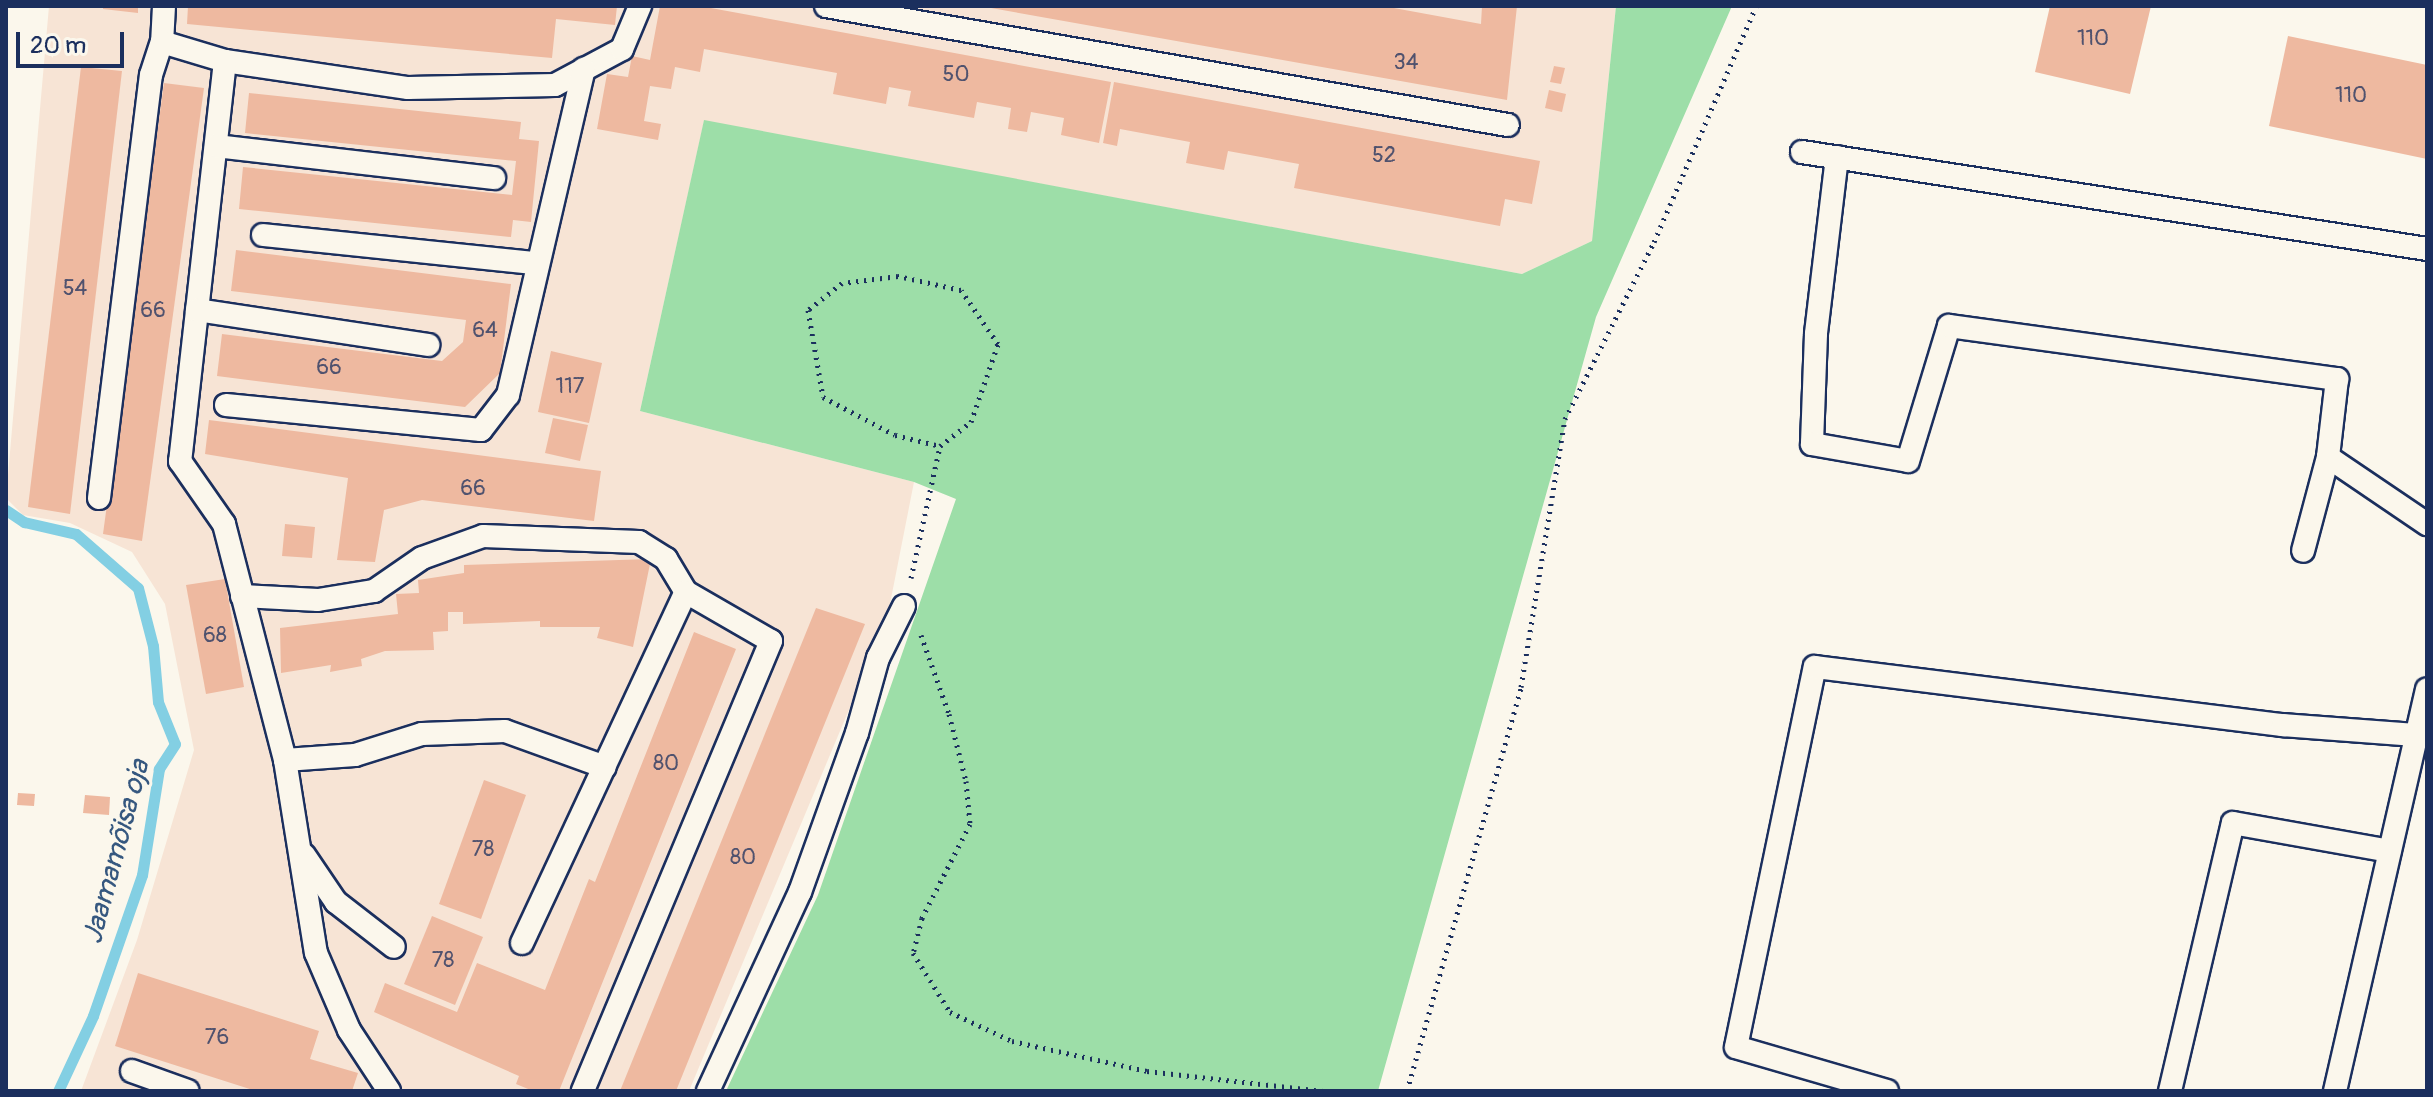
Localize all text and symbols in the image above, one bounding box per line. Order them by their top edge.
scale bar [20,16,128,66]
house number: 110 [2077,26,2109,52]
text: 20 m [30,31,86,60]
house number: 34 [1393,50,1419,76]
house number: 50 [943,62,969,88]
house number: 110 [2335,83,2367,109]
house number: 52 [1372,143,1396,169]
house number: 54 [63,276,87,302]
house number: 66 [140,298,166,324]
house number: 64 [472,318,498,344]
house number: 66 [316,355,342,381]
house number: 117 [556,374,584,400]
house number: 66 [460,476,486,502]
house number: 68 [203,623,227,649]
house number: 80 [653,751,679,777]
water label: Jaamamõisa oja [76,757,158,947]
house number: 78 [472,837,494,863]
house number: 80 [730,845,756,871]
house number: 78 [432,948,454,974]
house number: 76 [205,1025,229,1051]

